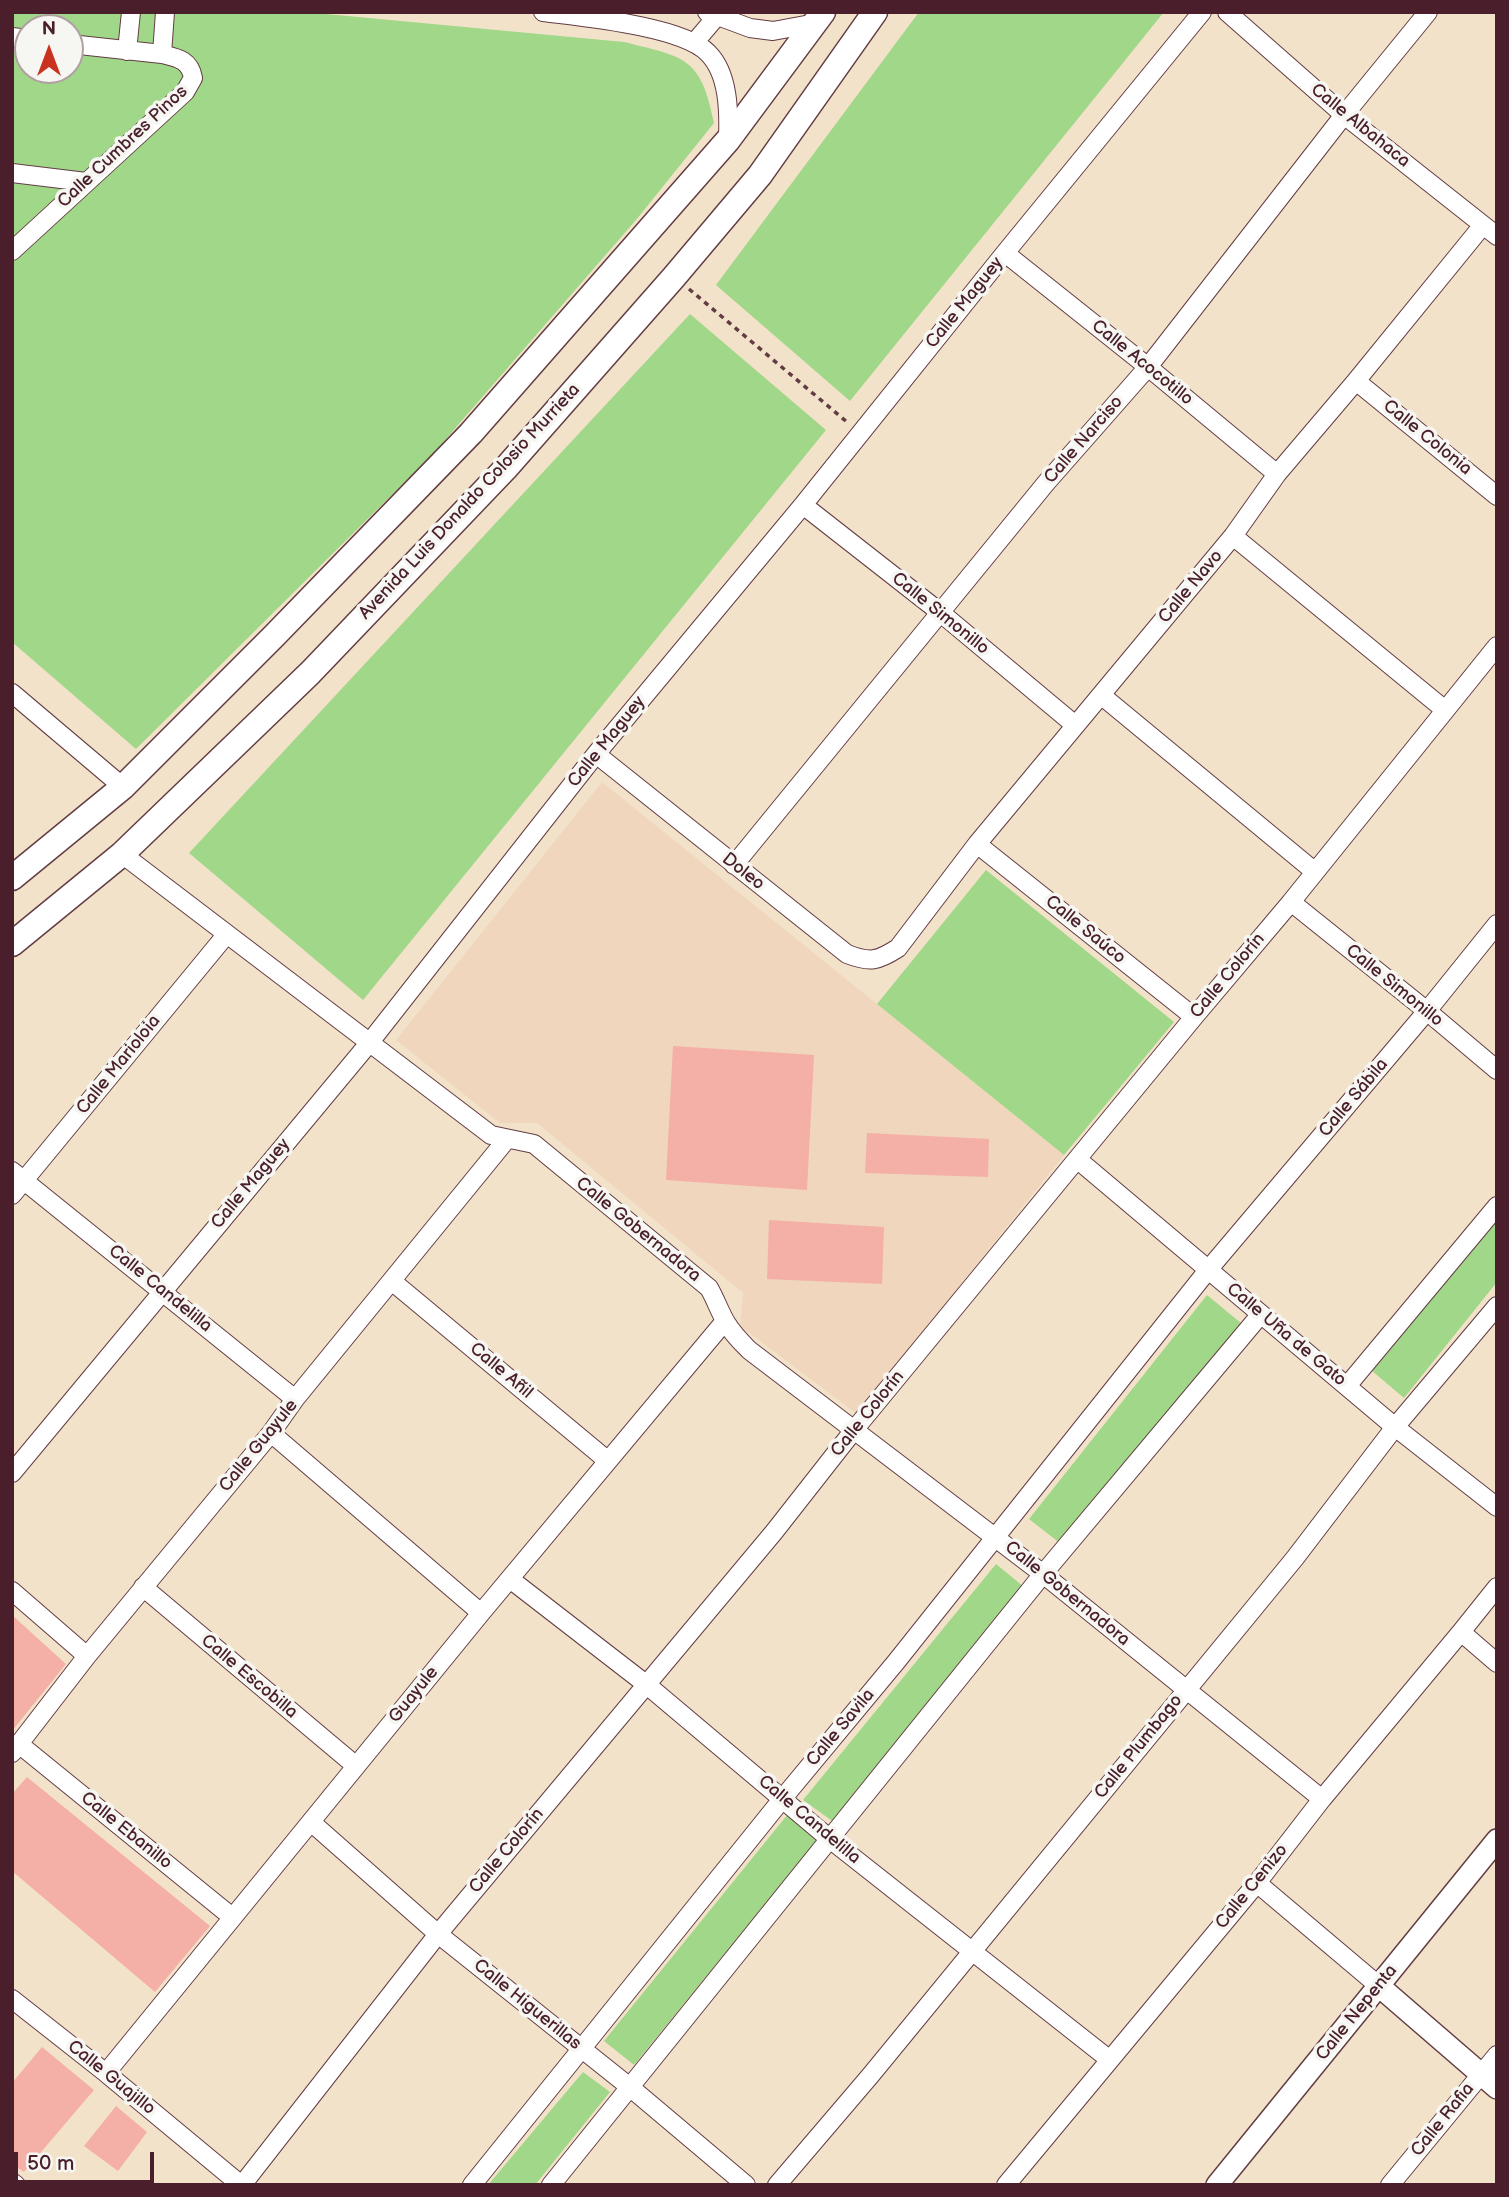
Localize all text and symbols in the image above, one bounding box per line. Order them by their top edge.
north arrow [14,14,84,84]
text: N [42,18,56,41]
street label: Calle Albahaca [1306,79,1414,173]
street label: Calle Cumbres Pinos [54,81,192,213]
street label: Calle Maguey [922,253,1008,353]
street label: Calle Acocotillo [1087,315,1197,411]
street label: Avenida Luis Donaldo Colosio Murrieta [355,380,585,624]
street label: Calle Narciso [1040,392,1128,488]
street label: Calle Colonia [1378,396,1476,480]
street label: Calle Navo [1154,546,1228,628]
street label: Calle Simonillo [887,568,993,660]
street label: Calle Maguey [564,692,650,792]
street label: Doleo [717,849,769,895]
street label: Calle Saúco [1040,891,1130,969]
street label: Calle Colorín [1186,929,1270,1023]
street label: Calle Simonillo [1341,940,1447,1032]
street label: Calle Marioloia [72,1011,166,1119]
street label: Calle Sábila [1315,1054,1393,1142]
street label: Calle Maguey [207,1134,295,1234]
street label: Calle Gobernadora [571,1173,705,1287]
street label: Calle Candelilla [104,1241,216,1337]
street label: Calle Uña de Gato [1222,1279,1350,1391]
street label: Calle Añil [465,1338,537,1404]
street label: Calle Colorín [827,1367,909,1461]
street label: Calle Guayule [215,1395,303,1497]
street label: Calle Gobernadora [1000,1537,1134,1651]
street label: Calle Escobilla [196,1630,302,1724]
street label: Guayule [385,1662,443,1728]
street label: Calle Savila [802,1685,880,1771]
street label: Calle Plumbago [1090,1691,1188,1803]
street label: Calle Candelilla [753,1771,865,1869]
street label: Calle Ebanillo [76,1788,176,1874]
street label: Calle Colorín [465,1804,549,1898]
street label: Calle Cenizo [1211,1840,1293,1934]
street label: Calle Higuerillas [469,1955,585,2055]
street label: Calle Nepenta [1312,1961,1402,2065]
street label: Calle Guajillo [63,2036,159,2120]
street label: Calle Rafia [1407,2079,1479,2161]
scale bar [18,2138,158,2182]
text: 50 m [27,2151,74,2176]

